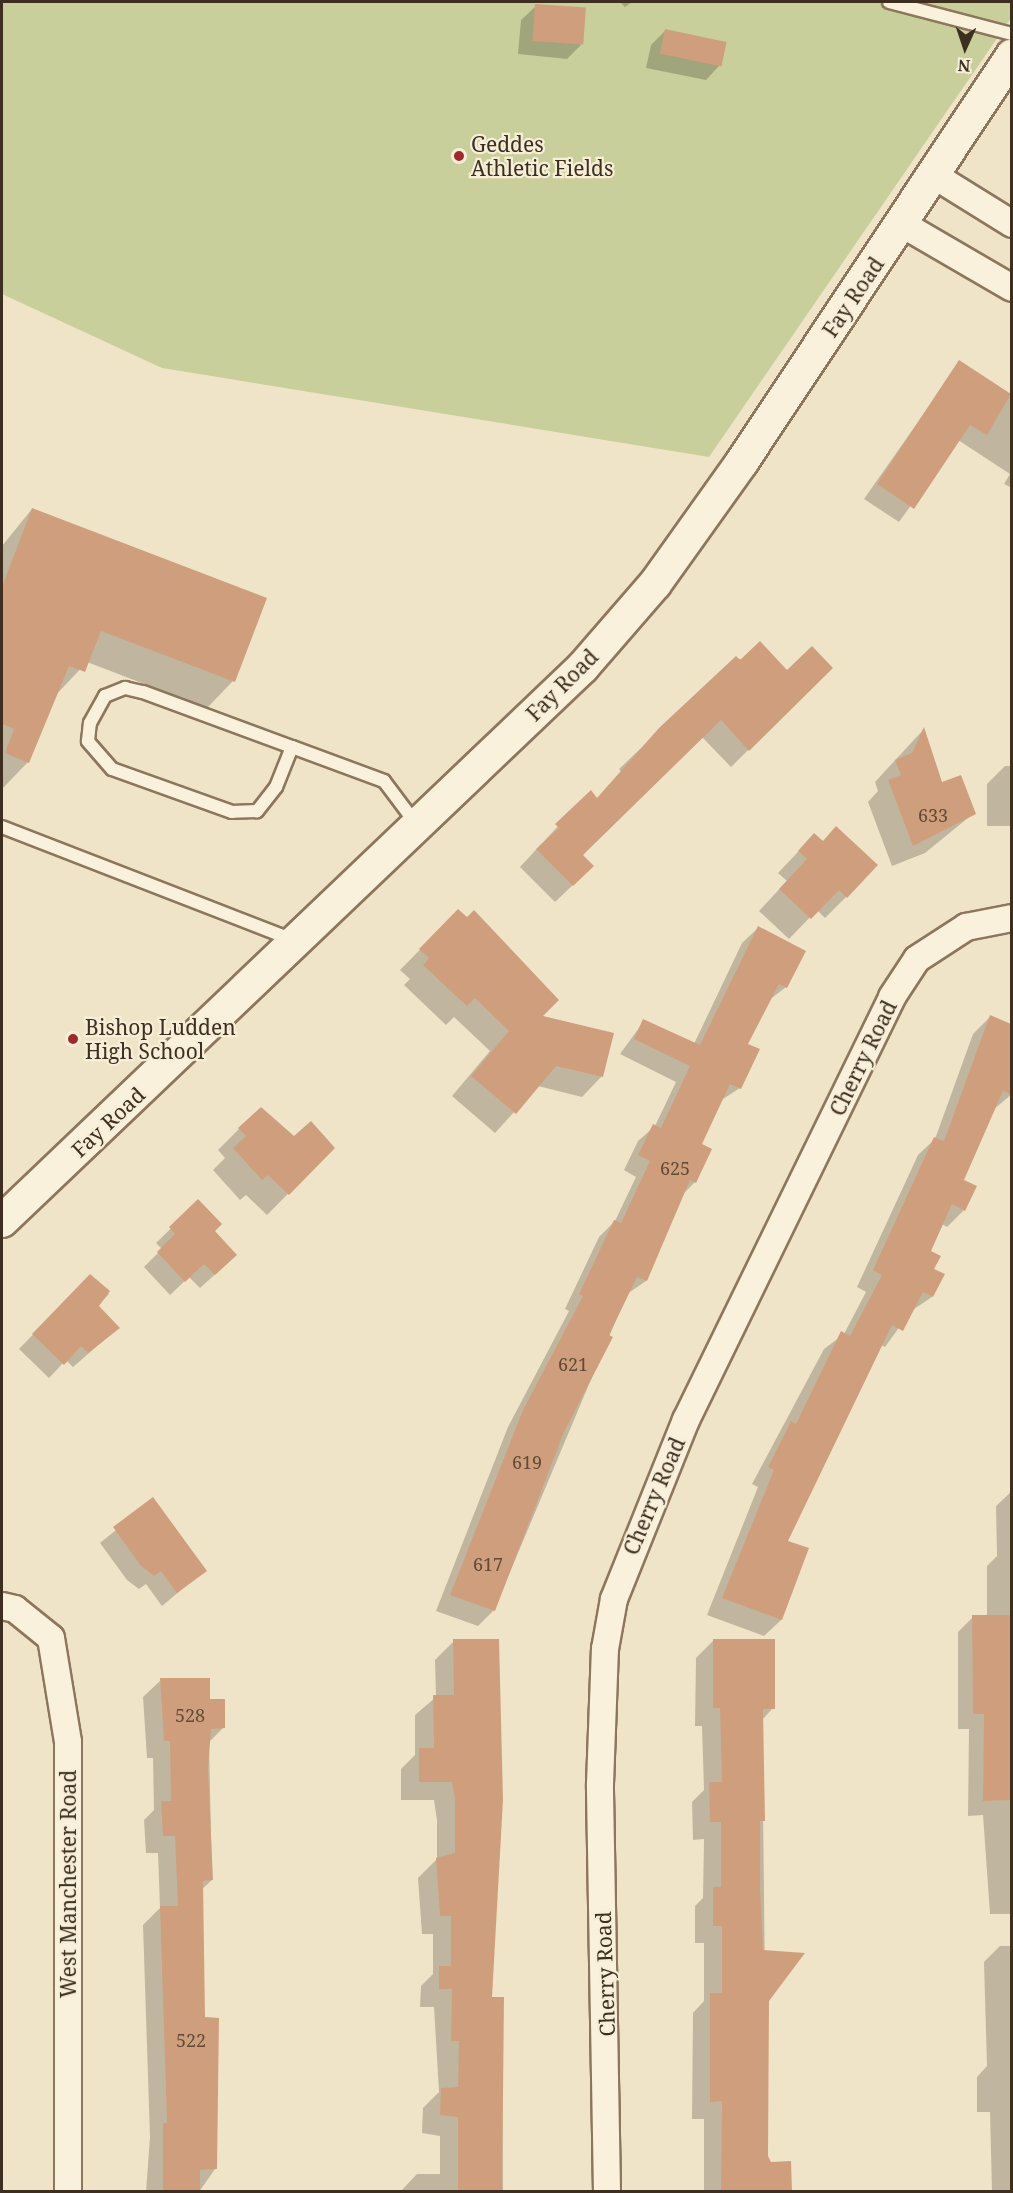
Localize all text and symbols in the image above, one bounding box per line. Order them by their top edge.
north arrow [935,18,995,78]
text: N [957,55,971,77]
place label: Geddes Athletic Fields [471,131,613,181]
marker: Geddes Athletic Fields [452,149,466,163]
street label: Fay Road [817,252,889,342]
street label: Fay Road [521,644,603,726]
house number: 633 [918,804,948,826]
street label: Cherry Road [824,996,902,1120]
place label: Bishop Ludden High School [85,1014,236,1064]
marker: Bishop Ludden High School [66,1032,80,1046]
street label: Fay Road [66,1082,150,1162]
house number: 625 [660,1157,690,1179]
house number: 621 [558,1353,588,1375]
street label: Cherry Road [618,1433,690,1559]
house number: 619 [512,1451,542,1473]
house number: 617 [473,1553,503,1575]
house number: 528 [175,1704,205,1726]
street label: West Manchester Road [55,1770,81,1998]
street label: Cherry Road [590,1911,620,2037]
house number: 522 [176,2029,206,2051]

